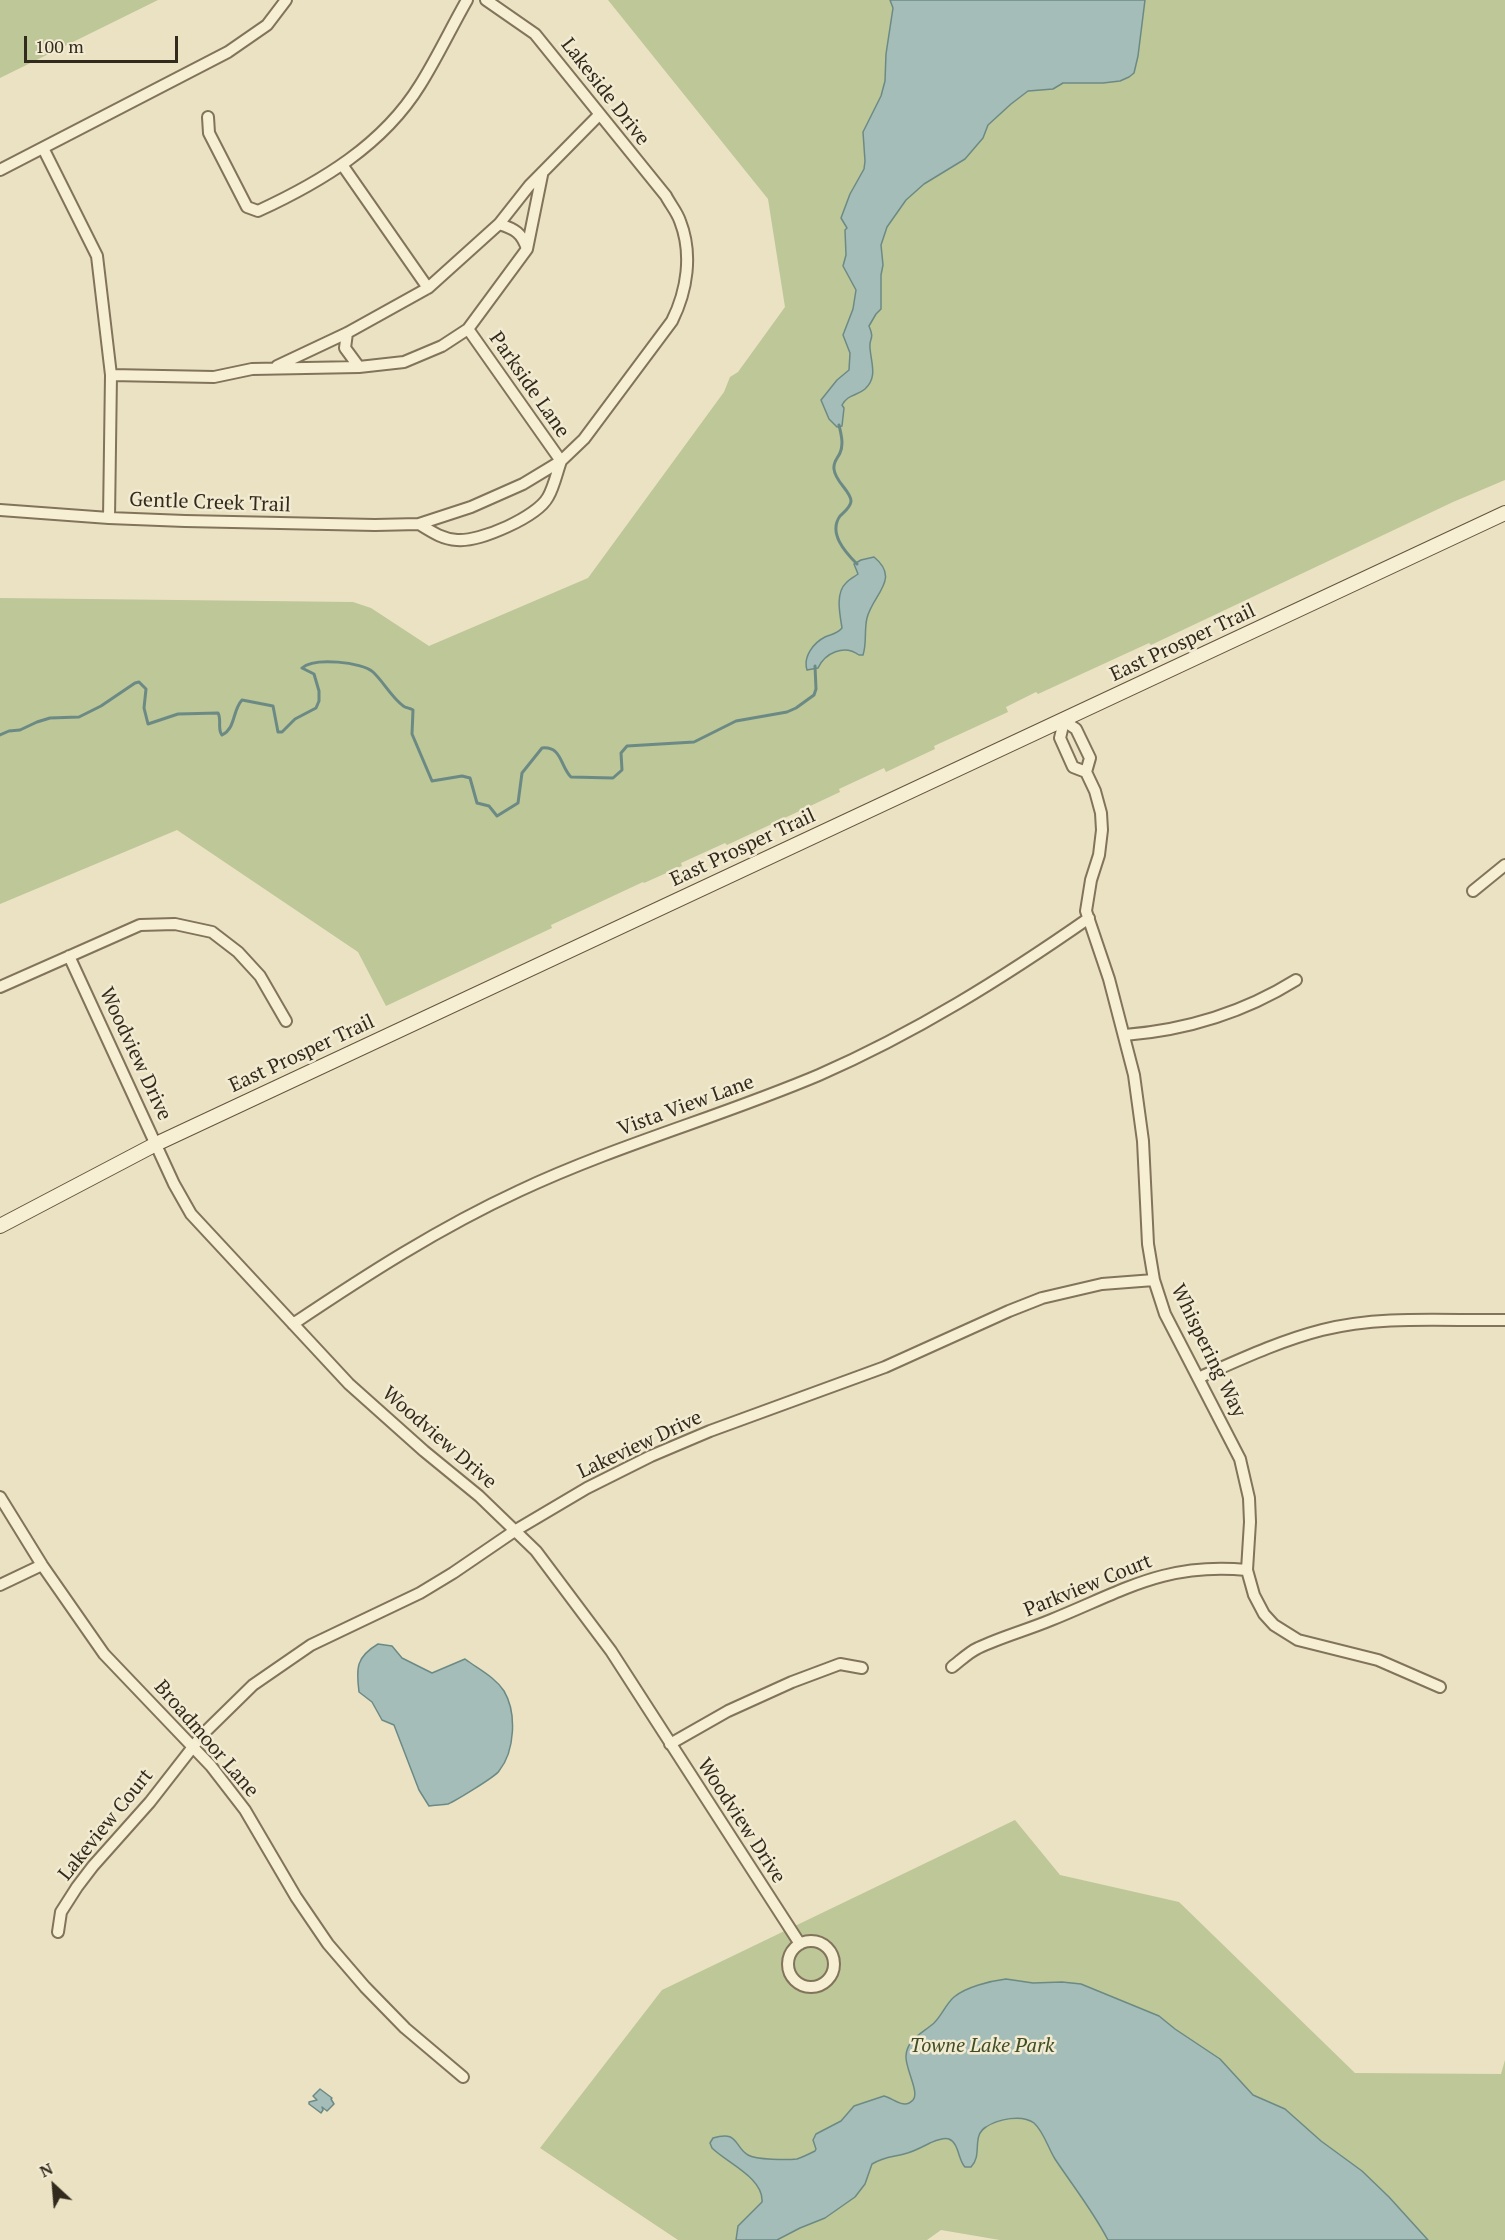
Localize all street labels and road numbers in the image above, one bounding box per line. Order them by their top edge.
street label: Lakeside Drive [556,34,654,150]
street label: Parkside Lane [484,327,574,443]
street label: Gentle Creek Trail [129,488,291,518]
street label: East Prosper Trail [1107,599,1259,687]
street label: East Prosper Trail [667,804,819,892]
street label: Woodview Drive [94,984,176,1124]
street label: East Prosper Trail [226,1010,378,1098]
street label: Vista View Lane [615,1070,757,1142]
street label: Whispering Way [1165,1281,1251,1421]
street label: Woodview Drive [377,1382,501,1494]
street label: Lakeview Drive [574,1406,706,1484]
street label: Parkview Court [1021,1549,1155,1623]
street label: Broadmoor Lane [149,1676,263,1802]
street label: Woodview Drive [692,1754,790,1888]
street label: Lakeview Court [54,1764,158,1886]

